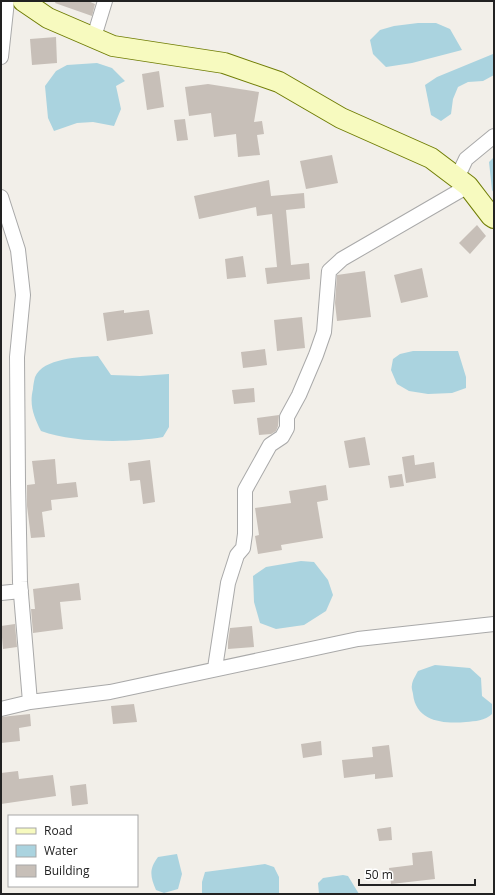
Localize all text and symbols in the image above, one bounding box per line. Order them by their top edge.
legend [8,815,138,887]
text: Road [44,822,73,839]
text: Water [44,842,78,859]
scale bar [359,861,475,887]
text: Building [44,862,90,879]
text: 50 m [365,866,393,883]

